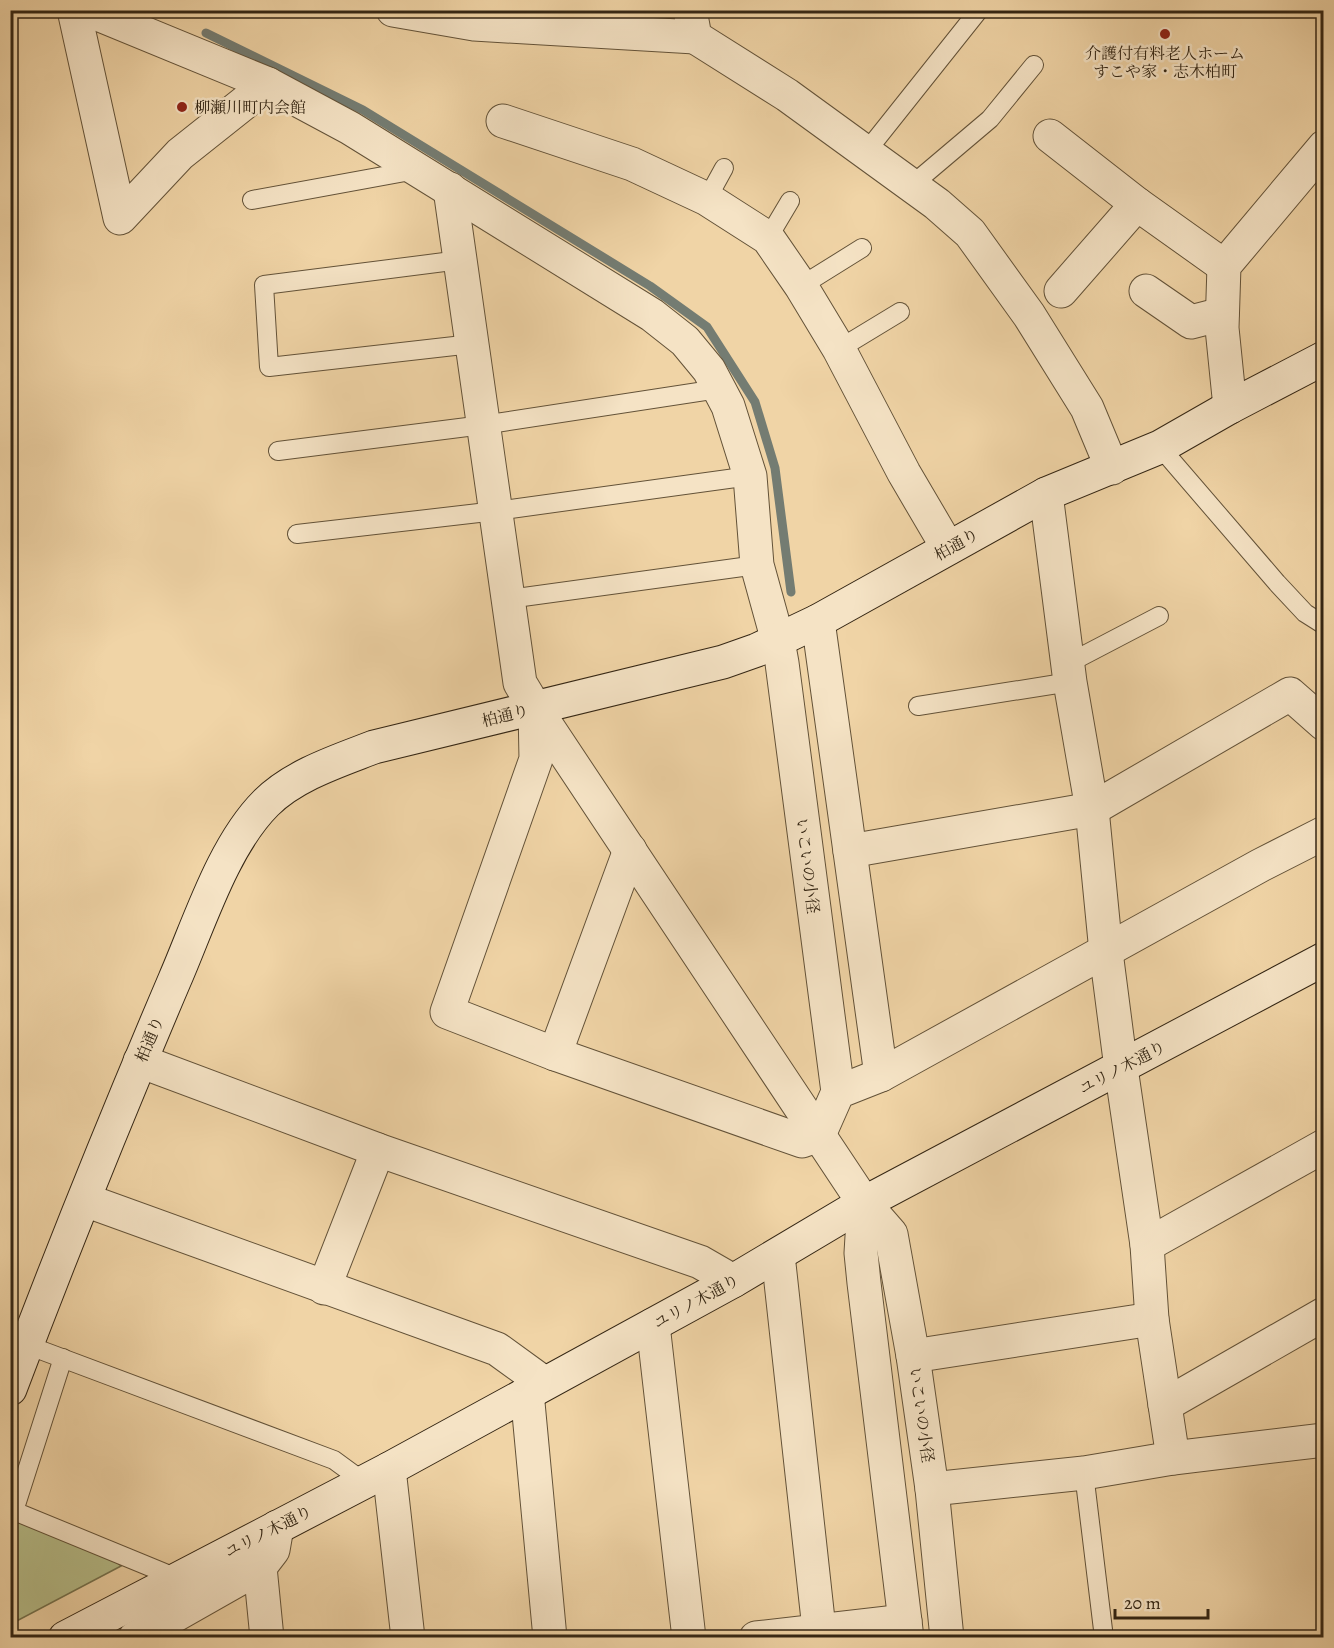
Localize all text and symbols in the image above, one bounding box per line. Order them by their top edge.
marker: 介護付有料老人ホーム すこや家・志木柏町 [1158,27,1172,41]
place label: 介護付有料老人ホーム すこや家・志木柏町 [1085,43,1245,83]
place label: 柳瀬川町内会館 [194,97,306,119]
marker: 柳瀬川町内会館 [175,100,189,114]
street label: 柏通り [930,524,983,566]
street label: 柏通り [479,699,531,732]
street label: いこいの小径 [790,817,824,915]
street label: 柏通り [130,1013,169,1066]
street label: ユリノ木通り [1075,1036,1170,1100]
street label: ユリノ木通り [649,1269,744,1335]
street label: いこいの小径 [903,1366,939,1464]
street label: ユリノ木通り [221,1500,316,1563]
scale bar [1115,1582,1208,1620]
text: 20 m [1124,1591,1161,1615]

